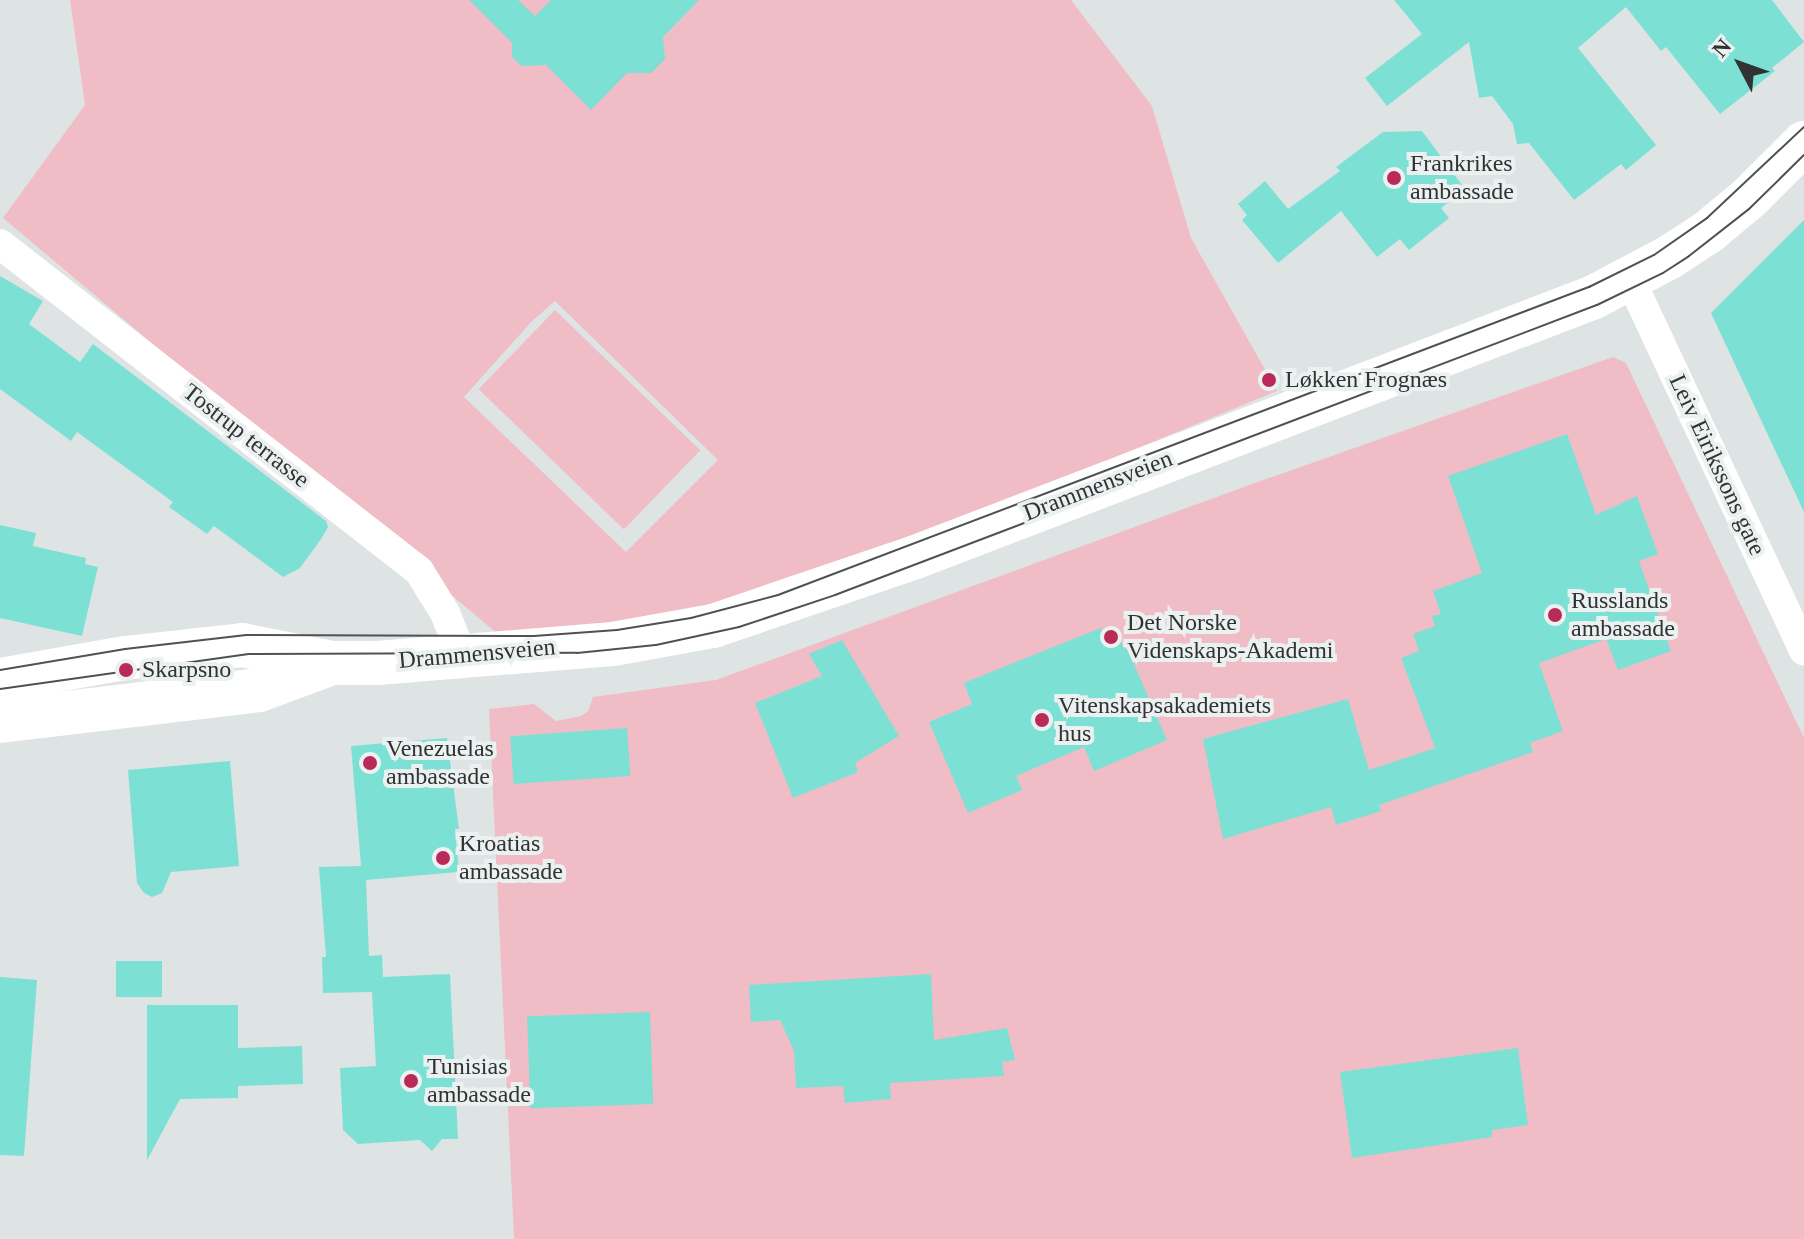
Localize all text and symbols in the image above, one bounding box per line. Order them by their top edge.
north arrow [1700,24,1780,104]
text: N [1707,34,1736,62]
place label: Frankrikes ambassade [1410,150,1514,206]
marker: Frankrikes ambassade [1385,169,1403,187]
place label: Løkken Frognæs [1285,366,1447,394]
street label: Leiv Eirikssons gate [1663,370,1771,560]
marker: Løkken Frognæs [1260,371,1278,389]
street label: Tostrup terrasse [177,378,315,494]
street label: Drammensveien [1019,444,1177,528]
place label: Russlands ambassade [1571,587,1675,643]
marker: Russlands ambassade [1546,606,1564,624]
place label: Det Norske Videnskaps-Akademi [1127,609,1334,665]
marker: Det Norske Videnskaps-Akademi [1102,628,1120,646]
street label: Drammensveien [397,633,557,675]
place label: Skarpsno [142,656,231,684]
marker: Skarpsno [117,661,135,679]
place label: Vitenskapsakademiets hus [1058,692,1271,748]
marker: Vitenskapsakademiets hus [1033,711,1051,729]
place label: Venezuelas ambassade [386,735,494,791]
marker: Venezuelas ambassade [361,754,379,772]
place label: Kroatias ambassade [459,830,563,886]
marker: Kroatias ambassade [434,849,452,867]
place label: Tunisias ambassade [427,1053,531,1109]
marker: Tunisias ambassade [402,1072,420,1090]

